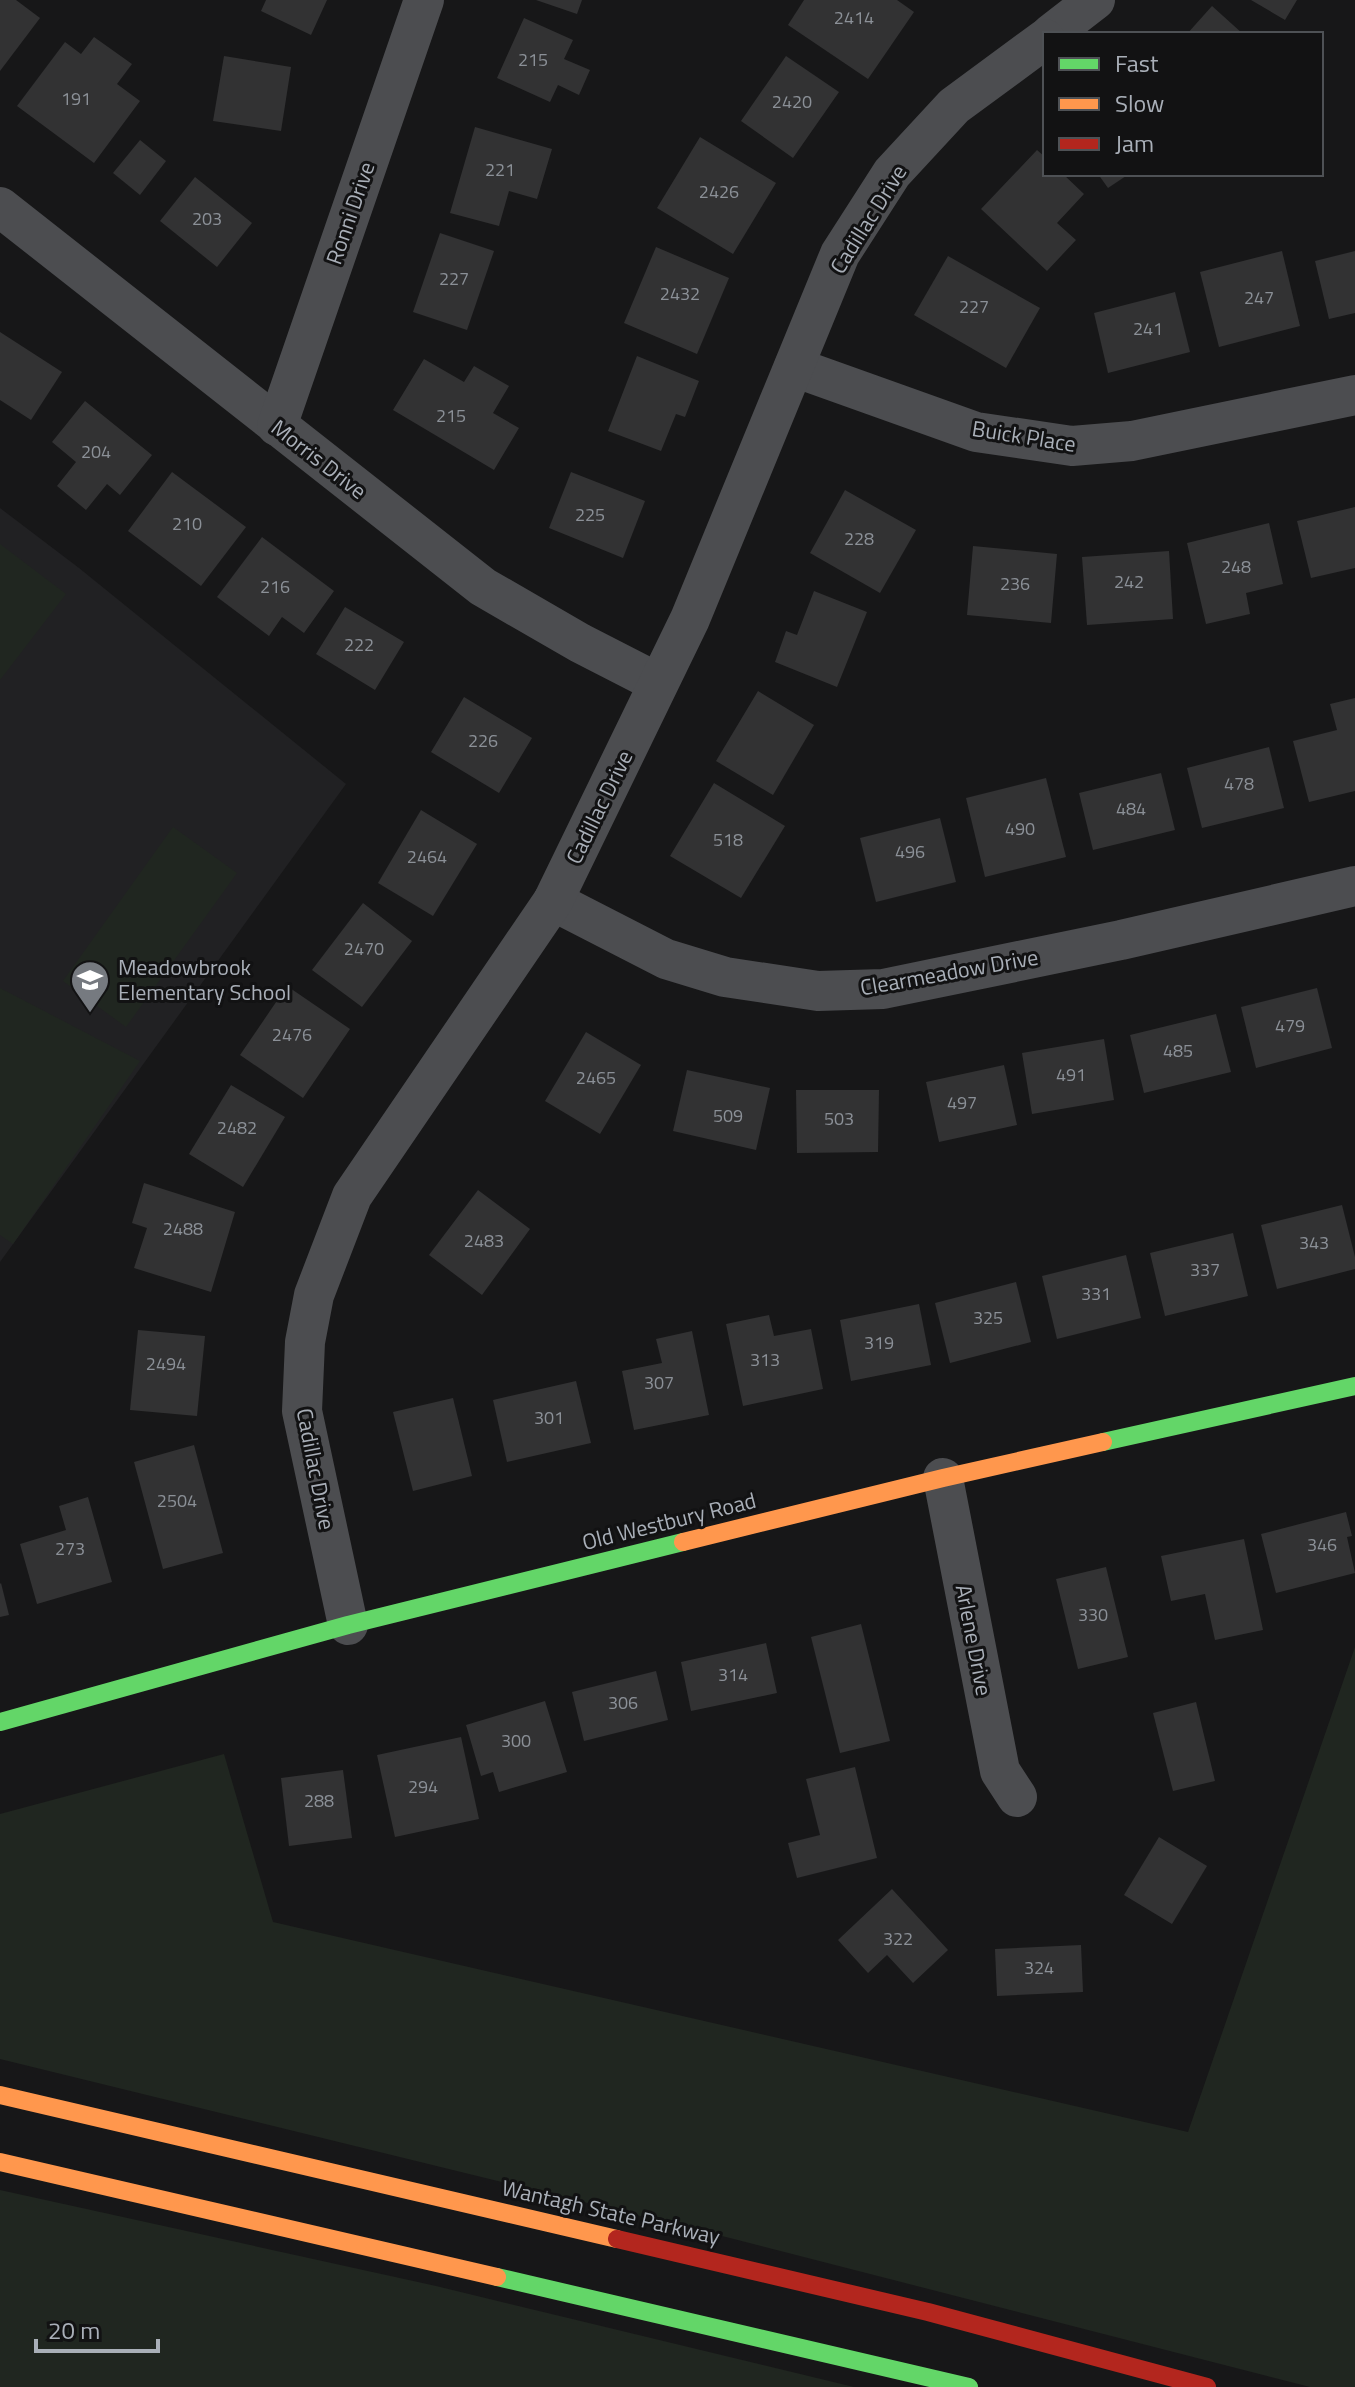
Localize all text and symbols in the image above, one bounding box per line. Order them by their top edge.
house number: 2414 [834,4,874,31]
legend [1043,32,1323,176]
text: Fast [1115,45,1159,81]
house number: 215 [518,46,548,73]
house number: 191 [61,85,91,112]
text: Slow [1115,85,1164,121]
house number: 2420 [772,88,812,115]
text: Jam [1115,125,1154,161]
house number: 221 [485,156,515,183]
street label: Ronni Drive [317,157,383,269]
street label: Cadillac Drive [821,158,915,280]
house number: 2426 [699,178,739,205]
house number: 203 [192,205,222,232]
house number: 227 [439,265,469,292]
house number: 2432 [660,280,700,307]
house number: 247 [1244,284,1274,311]
house number: 227 [959,293,989,320]
house number: 241 [1133,315,1163,342]
house number: 215 [436,402,466,429]
street label: Morris Drive [264,411,374,507]
street label: Buick Place [970,411,1078,461]
house number: 204 [81,438,111,465]
house number: 225 [575,501,605,528]
house number: 210 [172,510,202,537]
house number: 228 [844,525,874,552]
house number: 248 [1221,553,1251,580]
house number: 242 [1114,568,1144,595]
house number: 236 [1000,570,1030,597]
house number: 216 [260,573,290,600]
house number: 222 [344,631,374,658]
house number: 226 [468,727,498,754]
street label: Cadillac Drive [557,744,641,870]
house number: 478 [1224,770,1254,797]
house number: 484 [1116,795,1146,822]
house number: 490 [1005,815,1035,842]
house number: 518 [713,826,743,853]
house number: 496 [895,838,925,865]
house number: 2464 [407,843,447,870]
house number: 2470 [344,935,384,962]
street label: Clearmeadow Drive [857,940,1041,1004]
place label: Meadowbrook Elementary School [118,950,291,1009]
school or university icon: Meadowbrook Elementary School [69,959,111,1014]
house number: 479 [1275,1012,1305,1039]
house number: 2476 [272,1021,312,1048]
house number: 485 [1163,1037,1193,1064]
house number: 491 [1056,1061,1086,1088]
house number: 2465 [576,1064,616,1091]
house number: 497 [947,1089,977,1116]
house number: 509 [713,1102,743,1129]
house number: 503 [824,1105,854,1132]
house number: 2482 [217,1114,257,1141]
house number: 2488 [163,1215,203,1242]
house number: 2483 [464,1227,504,1254]
house number: 343 [1299,1229,1329,1256]
house number: 337 [1190,1256,1220,1283]
house number: 331 [1081,1280,1111,1307]
house number: 325 [973,1304,1003,1331]
house number: 319 [864,1329,894,1356]
house number: 313 [750,1346,780,1373]
house number: 2494 [146,1350,186,1377]
house number: 307 [644,1369,674,1396]
house number: 301 [534,1404,564,1431]
street label: Cadillac Drive [288,1405,344,1533]
street label: Old Westbury Road [578,1483,760,1559]
house number: 2504 [157,1487,197,1514]
house number: 346 [1307,1531,1337,1558]
house number: 273 [55,1535,85,1562]
street label: Arlene Drive [947,1581,1001,1699]
house number: 330 [1078,1601,1108,1628]
house number: 314 [718,1661,748,1688]
house number: 306 [608,1689,638,1716]
house number: 300 [501,1727,531,1754]
house number: 294 [408,1773,438,1800]
house number: 288 [304,1787,334,1814]
house number: 322 [883,1925,913,1952]
house number: 324 [1024,1954,1054,1981]
street label: Wantagh State Parkway [498,2170,724,2254]
scale bar [36,2303,158,2353]
text: 20 m [48,2312,100,2348]

